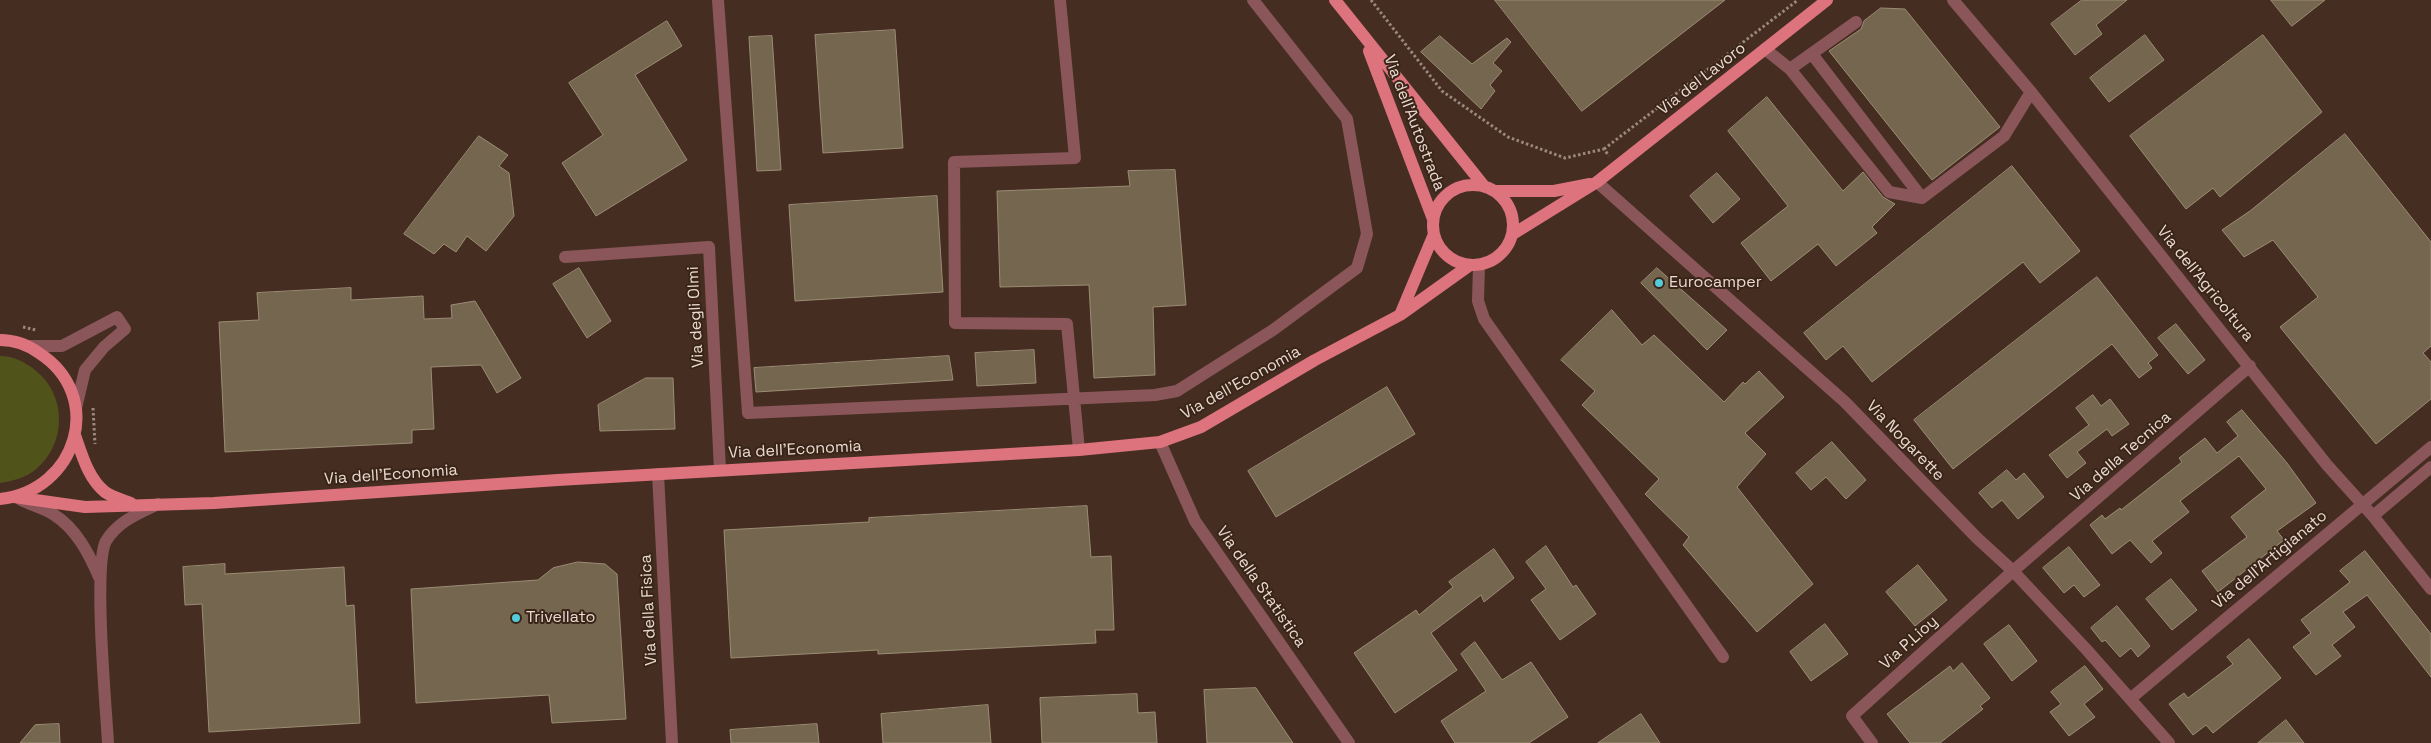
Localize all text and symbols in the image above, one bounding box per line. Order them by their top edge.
street label: Via del Lavoro [1654,39,1750,119]
street label: Via dell'Autostrada [1379,52,1449,194]
street label: Via dell'Agricoltura [2152,222,2258,346]
street label: Via degli Olmi [684,266,708,368]
place label: Eurocamper [1669,273,1762,293]
marker: Eurocamper [1653,277,1665,289]
street label: Via dell'Economia [1178,342,1304,424]
street label: Via Nogarette [1862,397,1948,485]
street label: Via della Tecnica [2067,408,2175,506]
street label: Via dell'Economia [728,437,862,463]
street label: Via dell'Economia [324,461,458,489]
street label: Via dell'Artigianato [2209,506,2331,614]
street label: Via della Statistica [1212,523,1310,651]
street label: Via della Fisica [636,554,662,666]
place label: Trivellato [526,608,595,628]
marker: Trivellato [510,612,522,624]
street label: Via P.Lioy [1876,612,1942,674]

